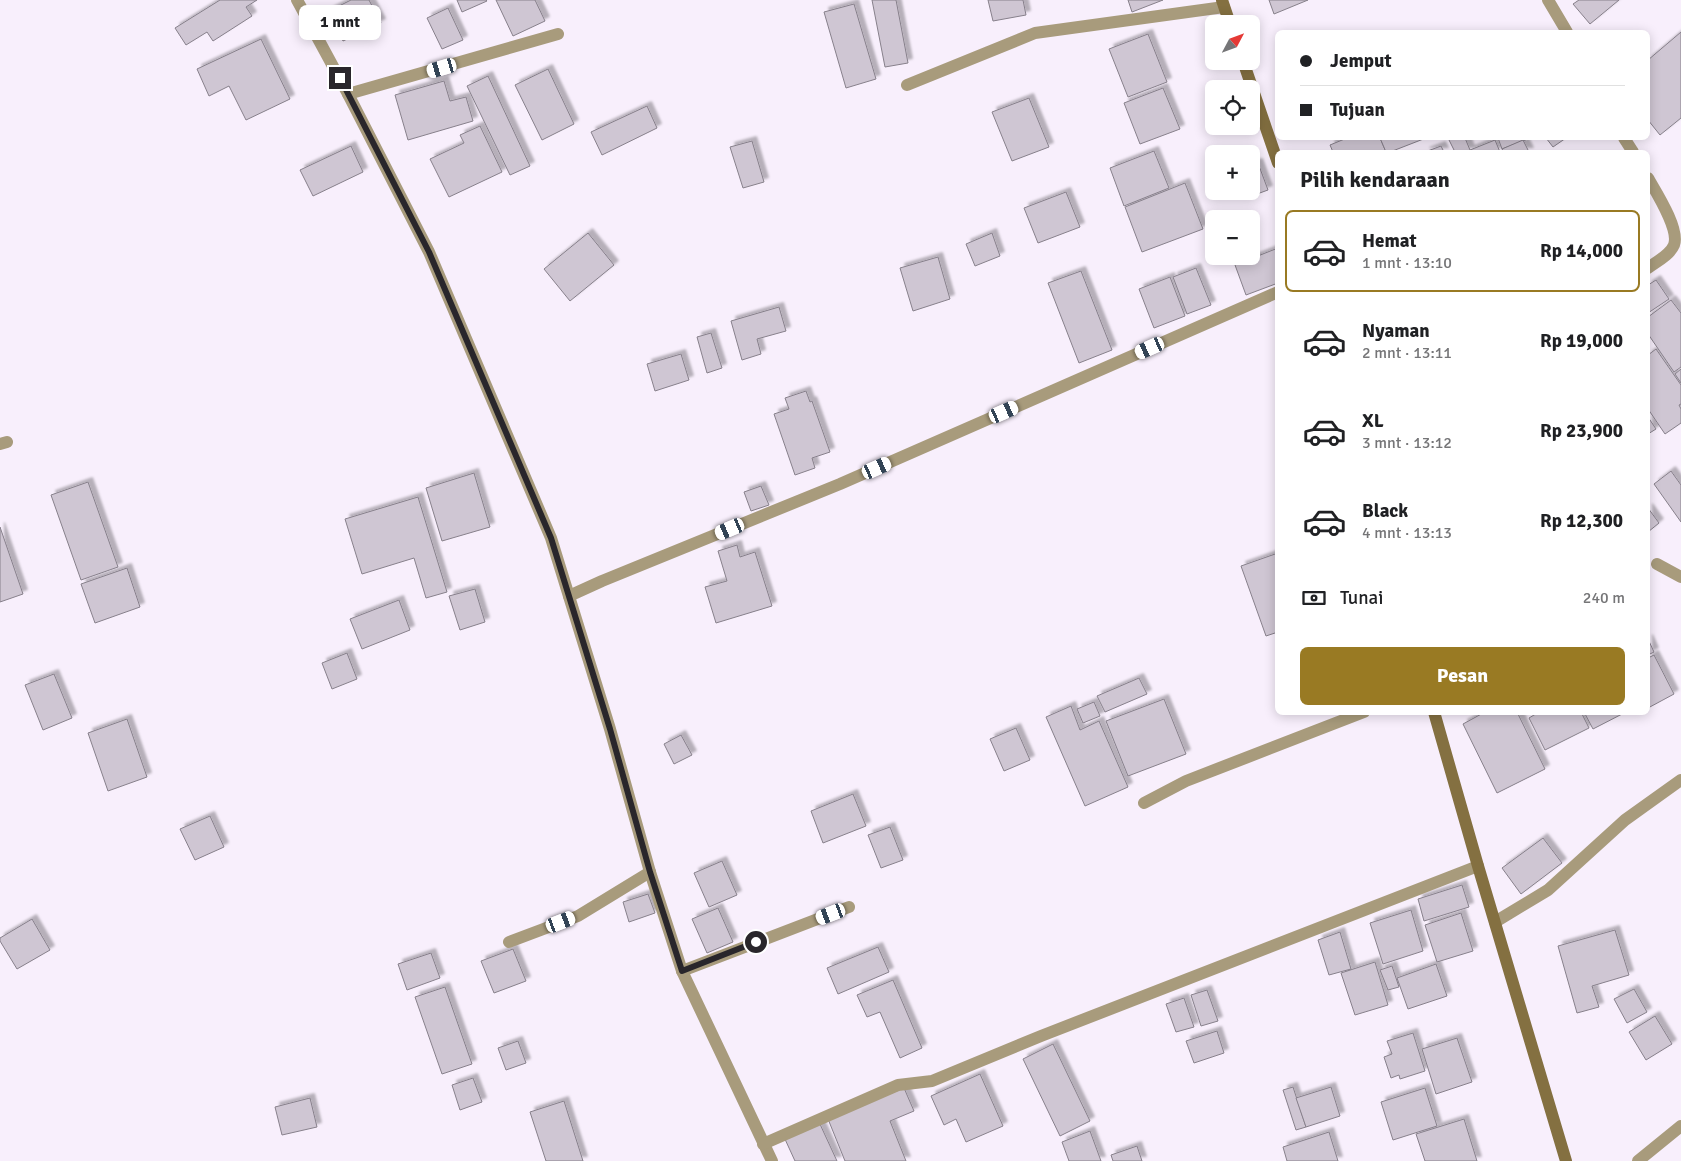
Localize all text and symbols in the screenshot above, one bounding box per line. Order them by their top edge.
callout: 1 mnt [299,5,381,40]
text: 1 mnt [320,12,360,32]
north arrow [1205,15,1260,70]
map controls [1205,15,1260,265]
text: Jemput [1330,49,1392,73]
car [425,57,458,79]
route end [329,67,351,89]
button: locate [1205,80,1260,135]
text: Tujuan [1330,98,1385,122]
button: + [1205,145,1260,200]
text: Pilih kendaraan [1300,166,1450,193]
button: − [1205,210,1260,265]
icon: car [1302,229,1347,274]
text: Hemat [1362,229,1417,253]
text: Rp 14,000 [1540,239,1623,263]
text: 1 mnt · 13:10 [1362,253,1452,273]
icon: car [1302,319,1347,364]
text: Nyaman [1362,319,1430,343]
text: Rp 19,000 [1540,329,1623,353]
car [1133,335,1166,361]
text: 2 mnt · 13:11 [1362,343,1452,363]
car [987,399,1020,425]
icon: car [1302,409,1347,454]
text: XL [1362,409,1384,433]
text: Rp 23,900 [1540,419,1623,443]
text: 3 mnt · 13:12 [1362,433,1452,453]
car [860,455,893,481]
icon: car [1302,499,1347,544]
text: Black [1362,499,1408,523]
text: Rp 12,300 [1540,509,1623,533]
car [713,516,746,542]
text: 4 mnt · 13:13 [1362,523,1452,543]
icon: cash [1300,584,1328,612]
text: Tunai [1340,586,1383,610]
text: 240 m [1583,588,1625,608]
button: Pesan [1300,647,1625,705]
car [814,902,847,926]
car [544,910,577,934]
route start [745,931,767,953]

